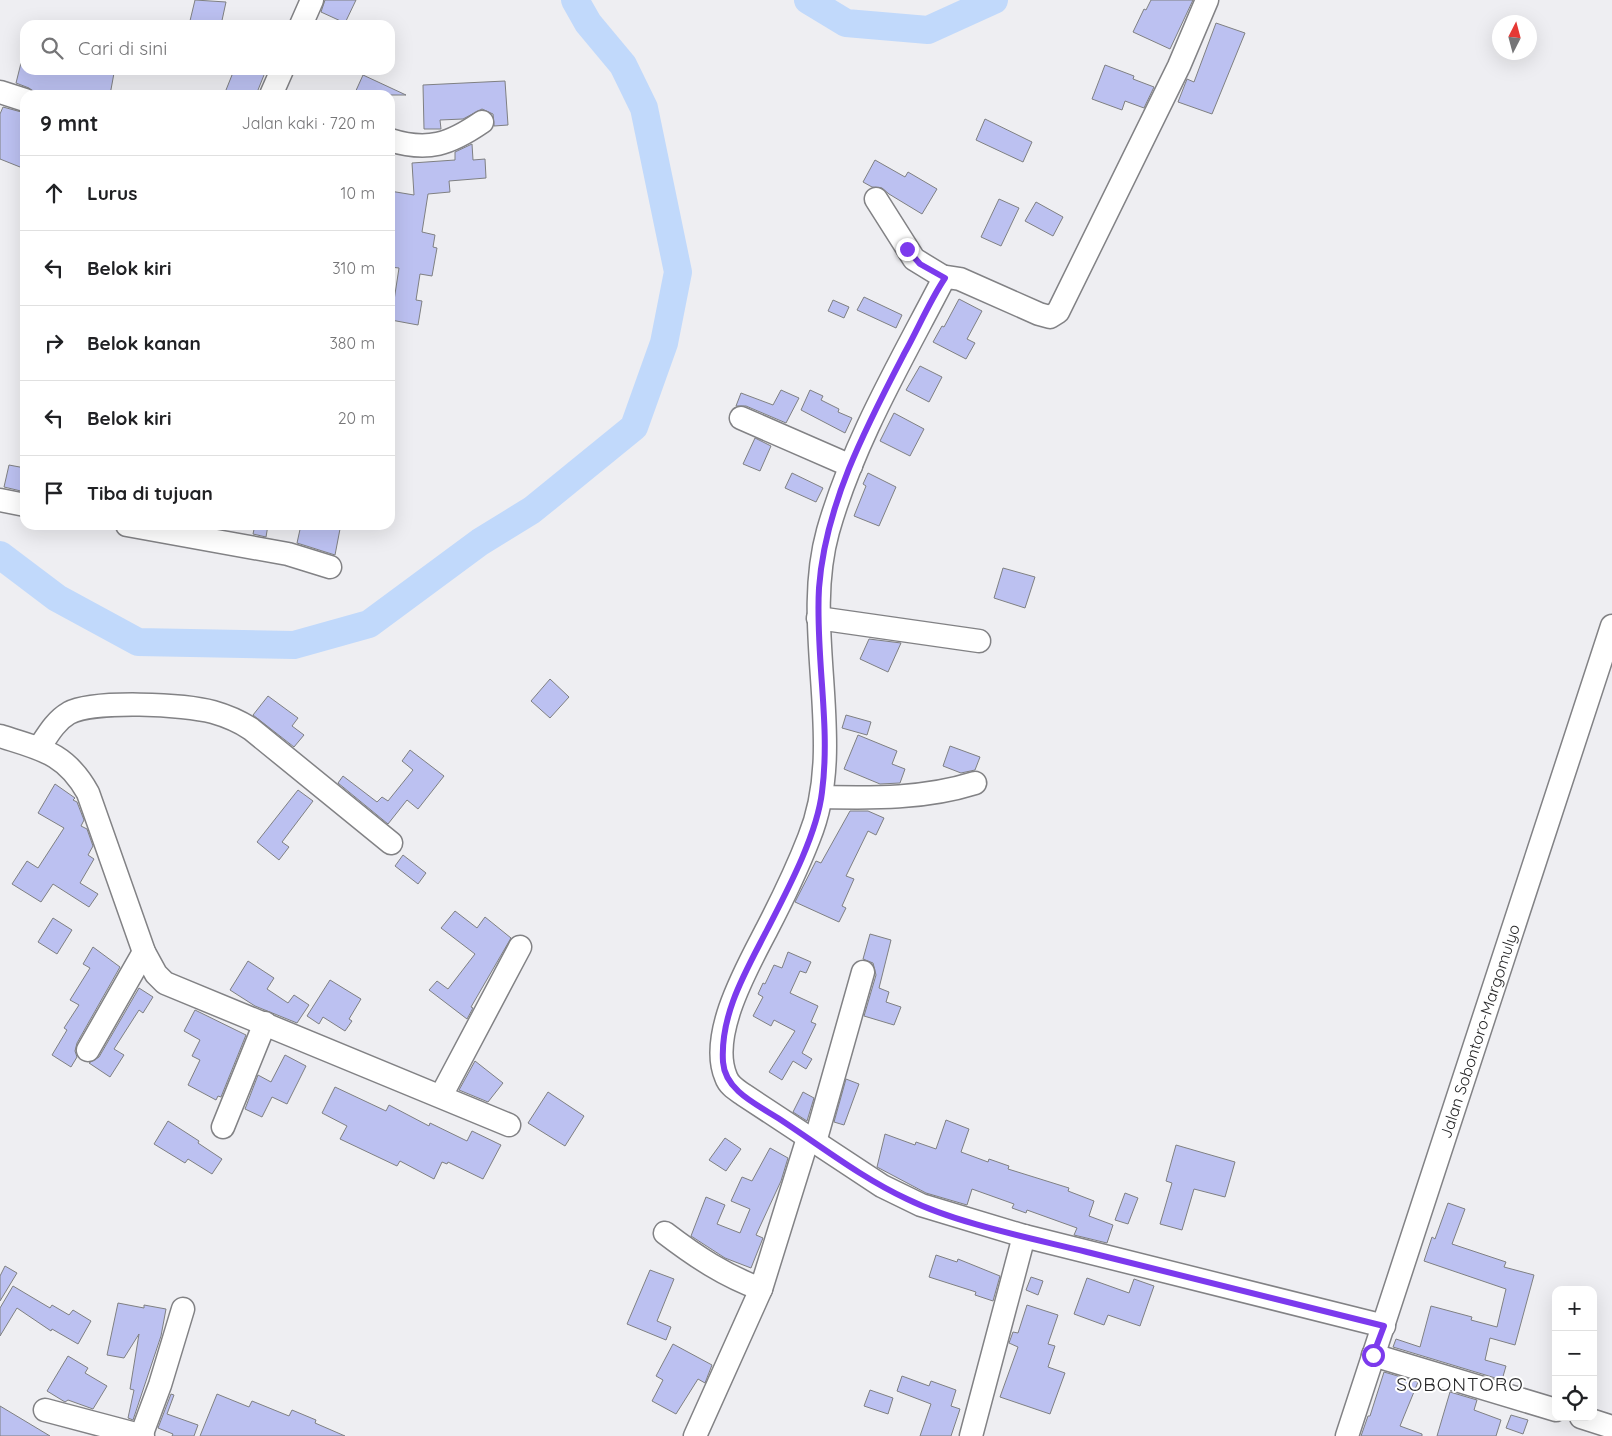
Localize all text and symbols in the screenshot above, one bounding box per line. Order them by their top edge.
north arrow [1492,15,1537,60]
search box [20,20,395,75]
icon: search [38,34,66,62]
text: Cari di sini [78,36,167,60]
text: 9 mnt [40,110,98,136]
text: Jalan kaki · 720 m [242,113,375,133]
icon: ahead [40,179,68,207]
text: Lurus [87,181,137,205]
text: 10 m [341,183,375,203]
route end [896,238,919,261]
icon: left [40,254,68,282]
text: Belok kiri [87,256,172,280]
text: 310 m [332,258,375,278]
icon: right [40,329,68,357]
text: Belok kanan [87,331,201,355]
text: 380 m [329,333,375,353]
icon: left [40,404,68,432]
text: Belok kiri [87,406,172,430]
text: 20 m [338,408,375,428]
icon: arrive [40,479,68,507]
text: Tiba di tujuan [87,481,213,505]
street label: Jalan Sobontoro-Margomulyo [1435,922,1524,1141]
map controls [1552,1286,1597,1421]
button: + [1552,1286,1597,1331]
button: − [1552,1331,1597,1376]
route start [1362,1344,1385,1367]
district label: SOBONTORO [1396,1372,1524,1396]
button: locate [1552,1376,1597,1421]

